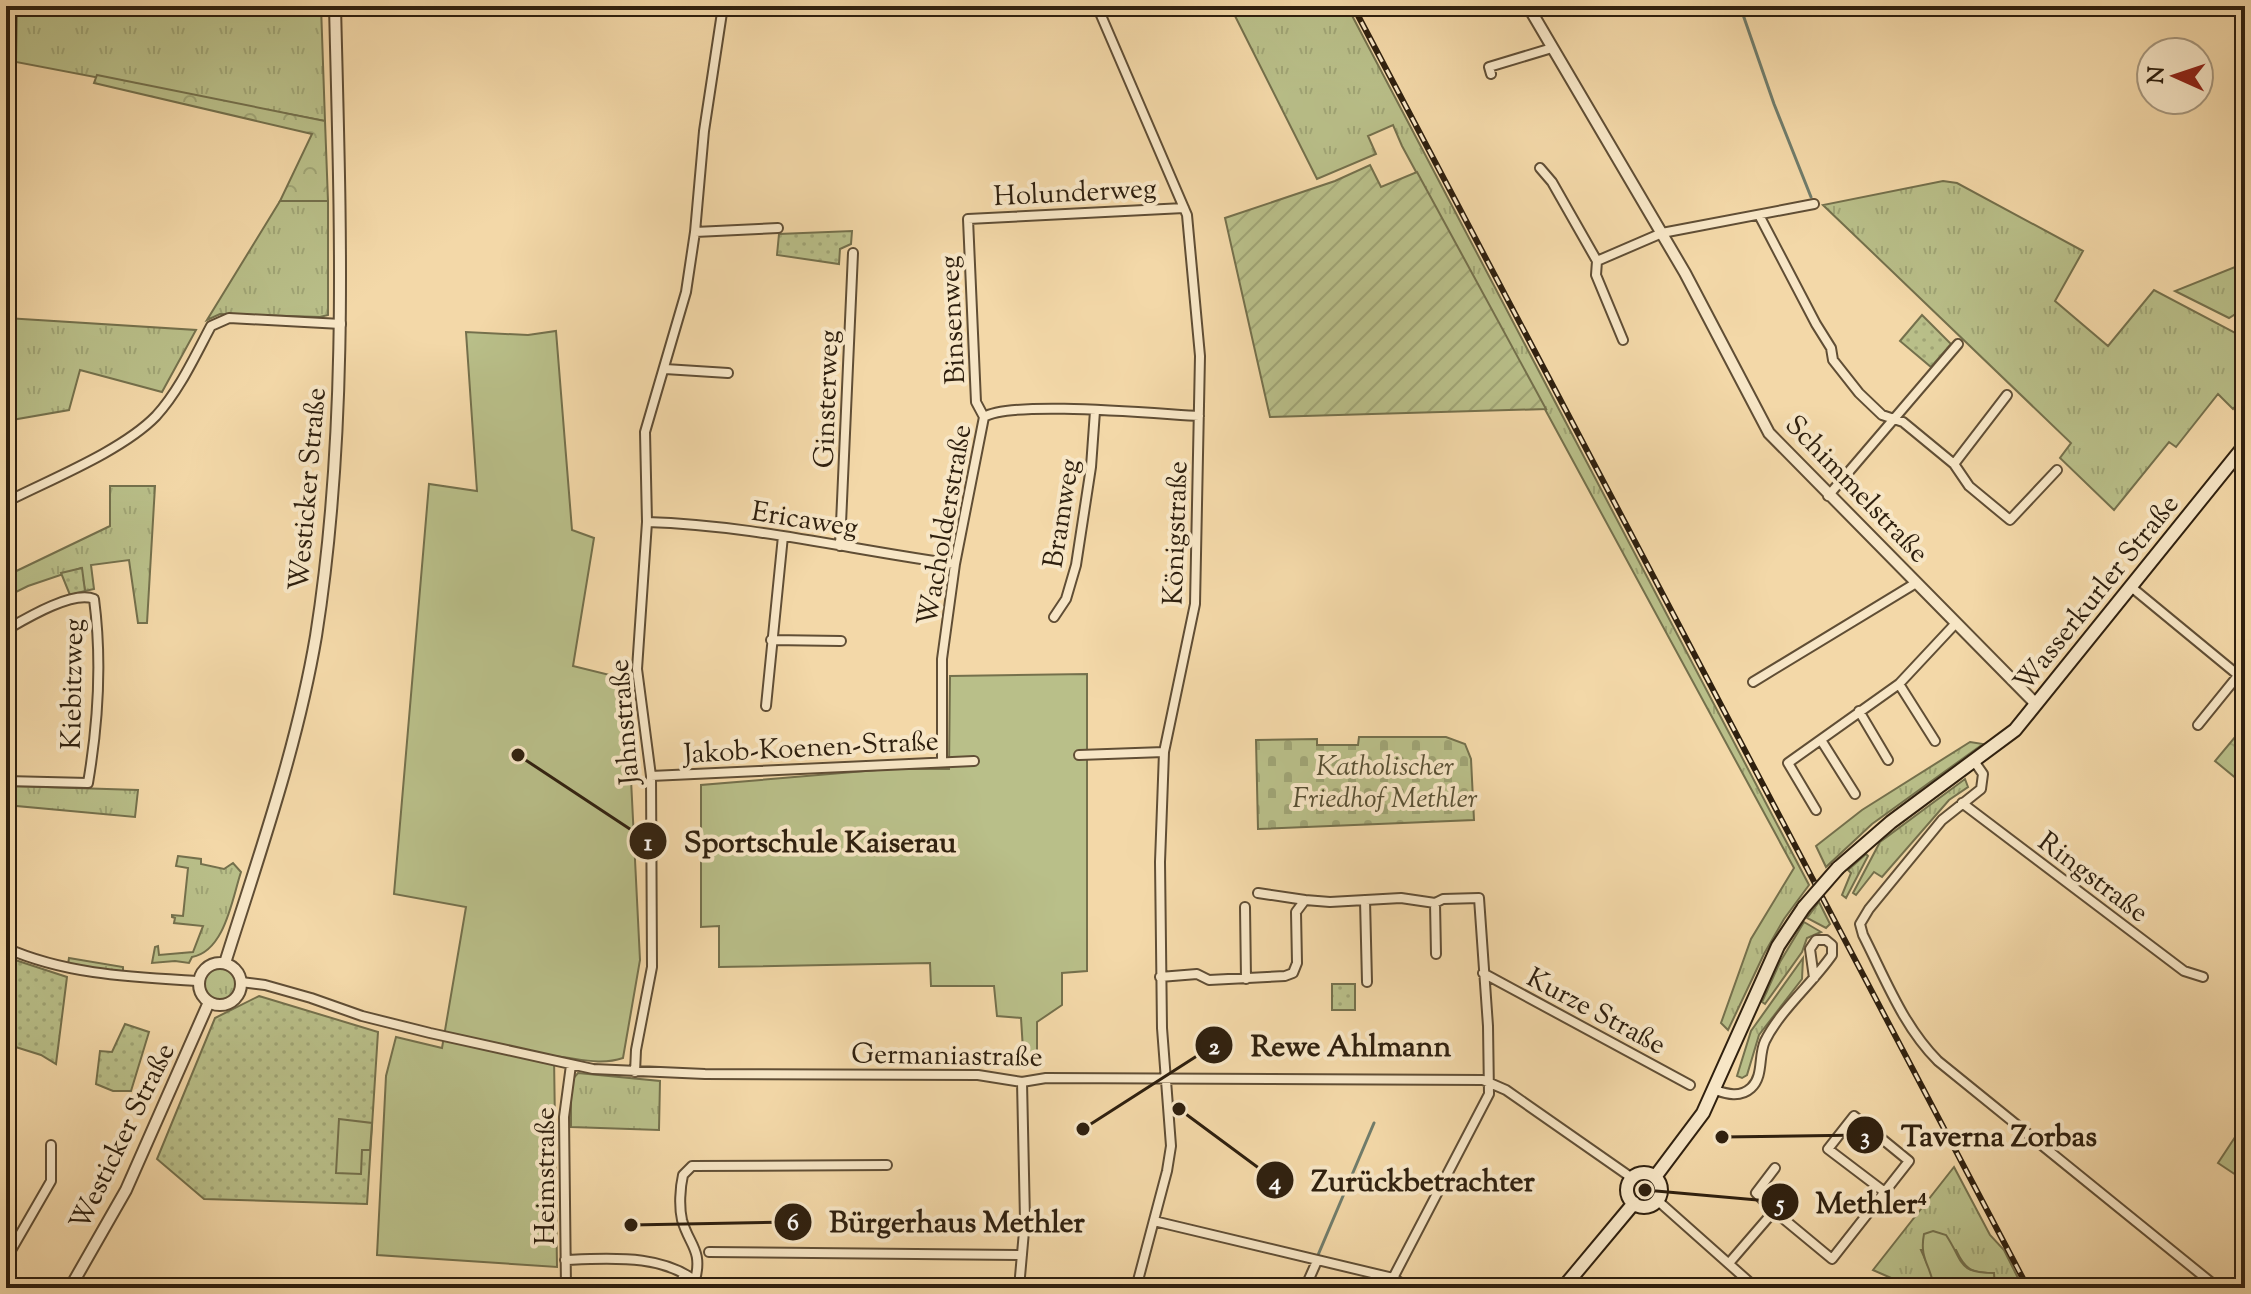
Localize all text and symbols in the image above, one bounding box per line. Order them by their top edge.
north arrow [2135,36,2215,116]
text: N [2142,65,2174,85]
street label: Holunderweg [993,170,1158,218]
street label: Binsenweg [931,254,977,385]
street label: Ginsterweg [806,329,850,469]
street label: Westicker Straße [280,386,338,593]
street label: Schimmelstraße [1775,407,1937,573]
street label: Wacholderstraße [909,421,983,630]
street label: Bramweg [1035,456,1091,571]
street label: Königstraße [1154,460,1200,606]
street label: Wasserkurler Straße [2005,487,2190,701]
street label: Ericaweg [748,493,861,549]
street label: Kiebitzweg [53,618,95,750]
street label: Jahnstraße [601,657,652,788]
street label: Jakob-Koenen-Straße [680,722,940,776]
park label: Katholischer Friedhof Methler [1292,748,1478,820]
callout: Sportschule Kaiserau [628,814,972,868]
text: Sportschule Kaiserau [684,823,957,866]
street label: Ringstraße [2028,823,2156,933]
text: 1 [644,827,653,861]
street label: Kurze Straße [1519,959,1673,1066]
callout: Rewe Ahlmann [1194,1018,1467,1072]
text: Rewe Ahlmann [1251,1027,1452,1070]
text: 2 [1208,1031,1220,1065]
street label: Germaniastraße [851,1035,1043,1079]
street label: Westicker Straße [61,1037,186,1238]
street label: Heimstraße [527,1107,567,1245]
callout: Taverna Zorbas [1845,1108,2113,1162]
text: Taverna Zorbas [1901,1117,2097,1160]
text: 3 [1860,1121,1870,1155]
callout: Zurückbetrachter [1255,1153,1550,1207]
text: Zurückbetrachter [1311,1162,1536,1205]
text: 4 [1268,1166,1281,1200]
callout: Methler⁴ [1760,1175,1943,1229]
text: Methler⁴ [1815,1184,1927,1227]
text: 5 [1774,1188,1785,1222]
callout: Bürgerhaus Methler [773,1195,1101,1249]
text: Bürgerhaus Methler [829,1203,1086,1246]
text: 6 [787,1207,799,1241]

